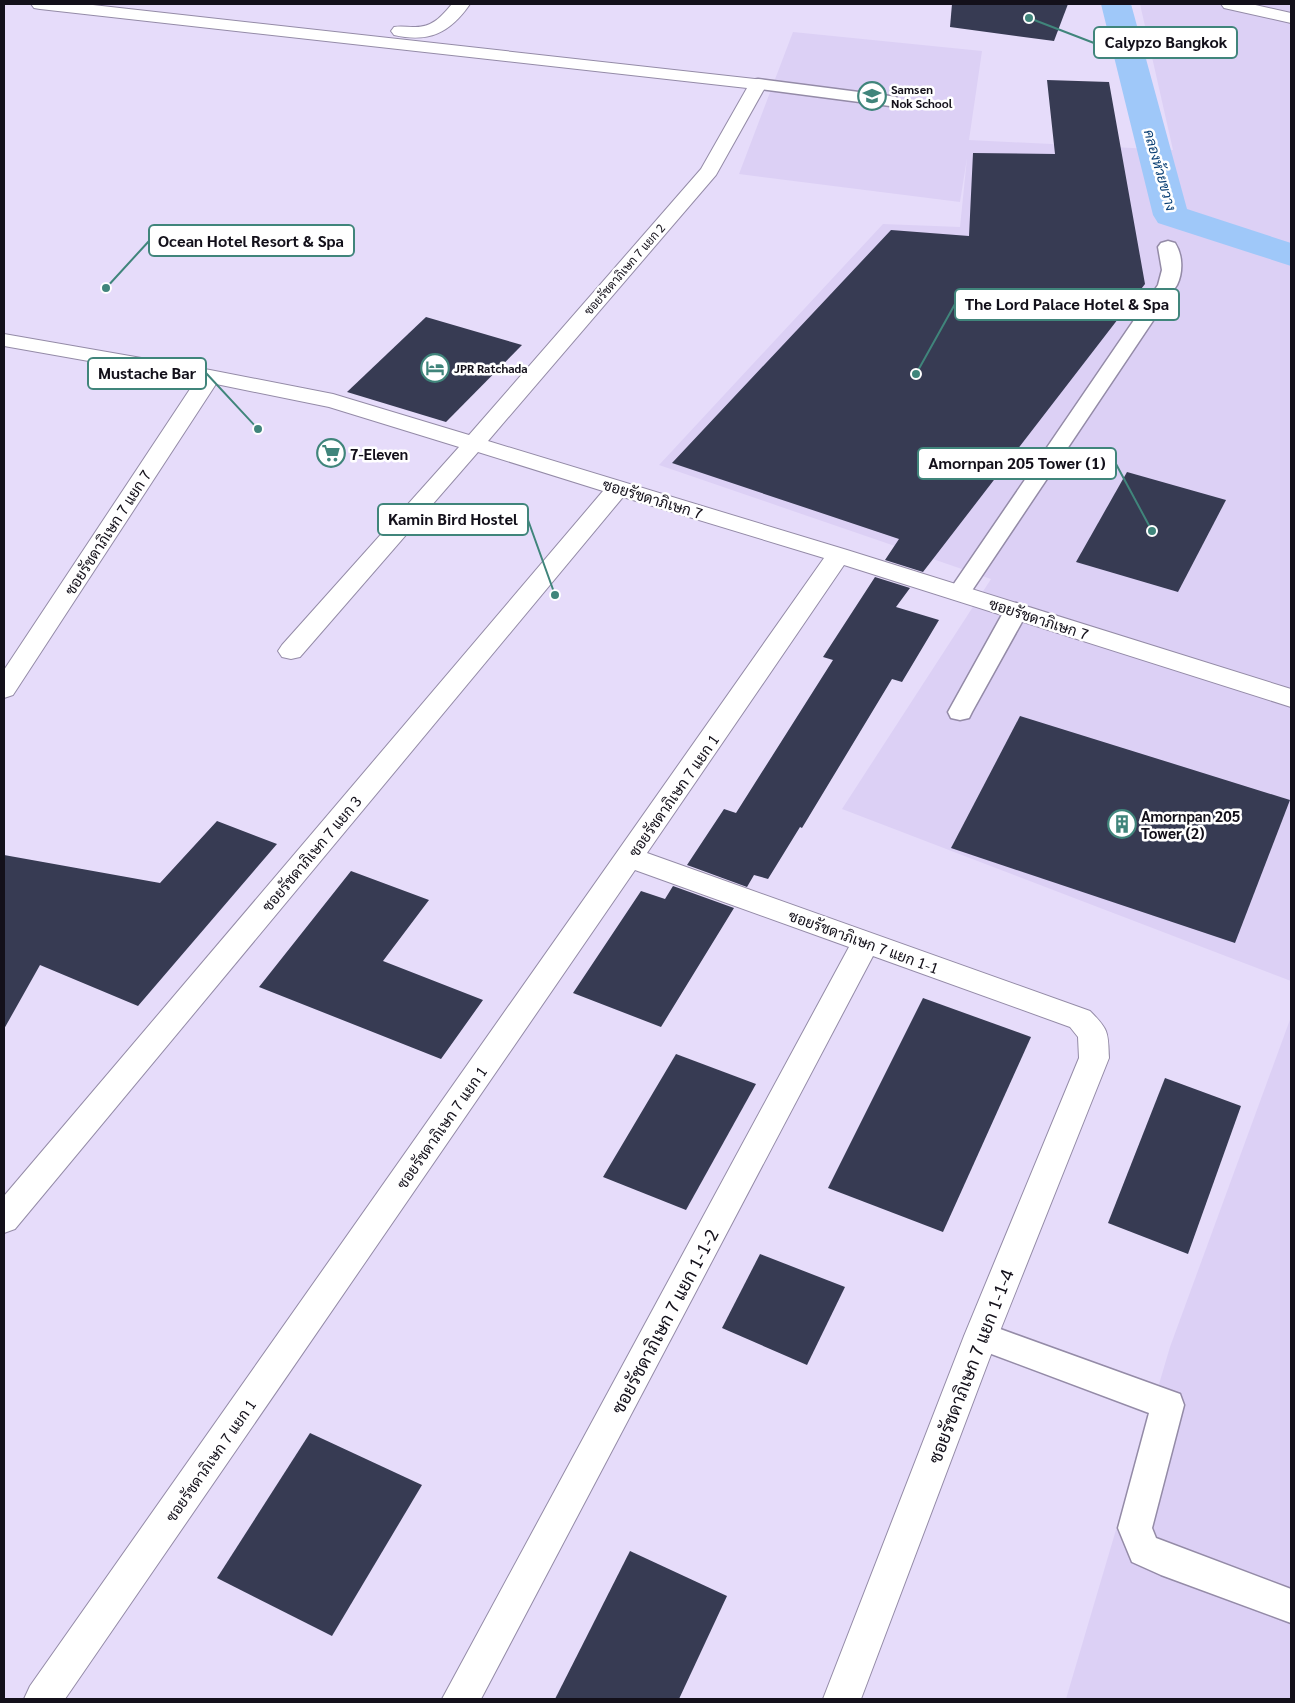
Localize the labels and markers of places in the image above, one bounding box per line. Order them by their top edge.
callout: Calypzo Bangkok [1094,27,1237,58]
school or university icon: Samsen Nok School [857,81,887,111]
place label: Samsen Nok School [891,81,953,111]
callout: Ocean Hotel Resort & Spa [149,225,354,256]
callout: The Lord Palace Hotel & Spa [955,289,1179,320]
hotel icon: JPR Ratchada [420,353,450,383]
callout: Mustache Bar [88,358,206,389]
place label: JPR Ratchada [454,360,528,376]
supermarket icon: 7-Eleven [316,438,346,468]
place label: 7-Eleven [350,444,408,463]
callout: Amornpan 205 Tower (1) [918,448,1116,479]
callout: Kamin Bird Hostel [378,504,528,535]
place label: Amornpan 205 Tower (2) [1141,806,1240,842]
building icon: Amornpan 205 Tower (2) [1107,809,1137,839]

